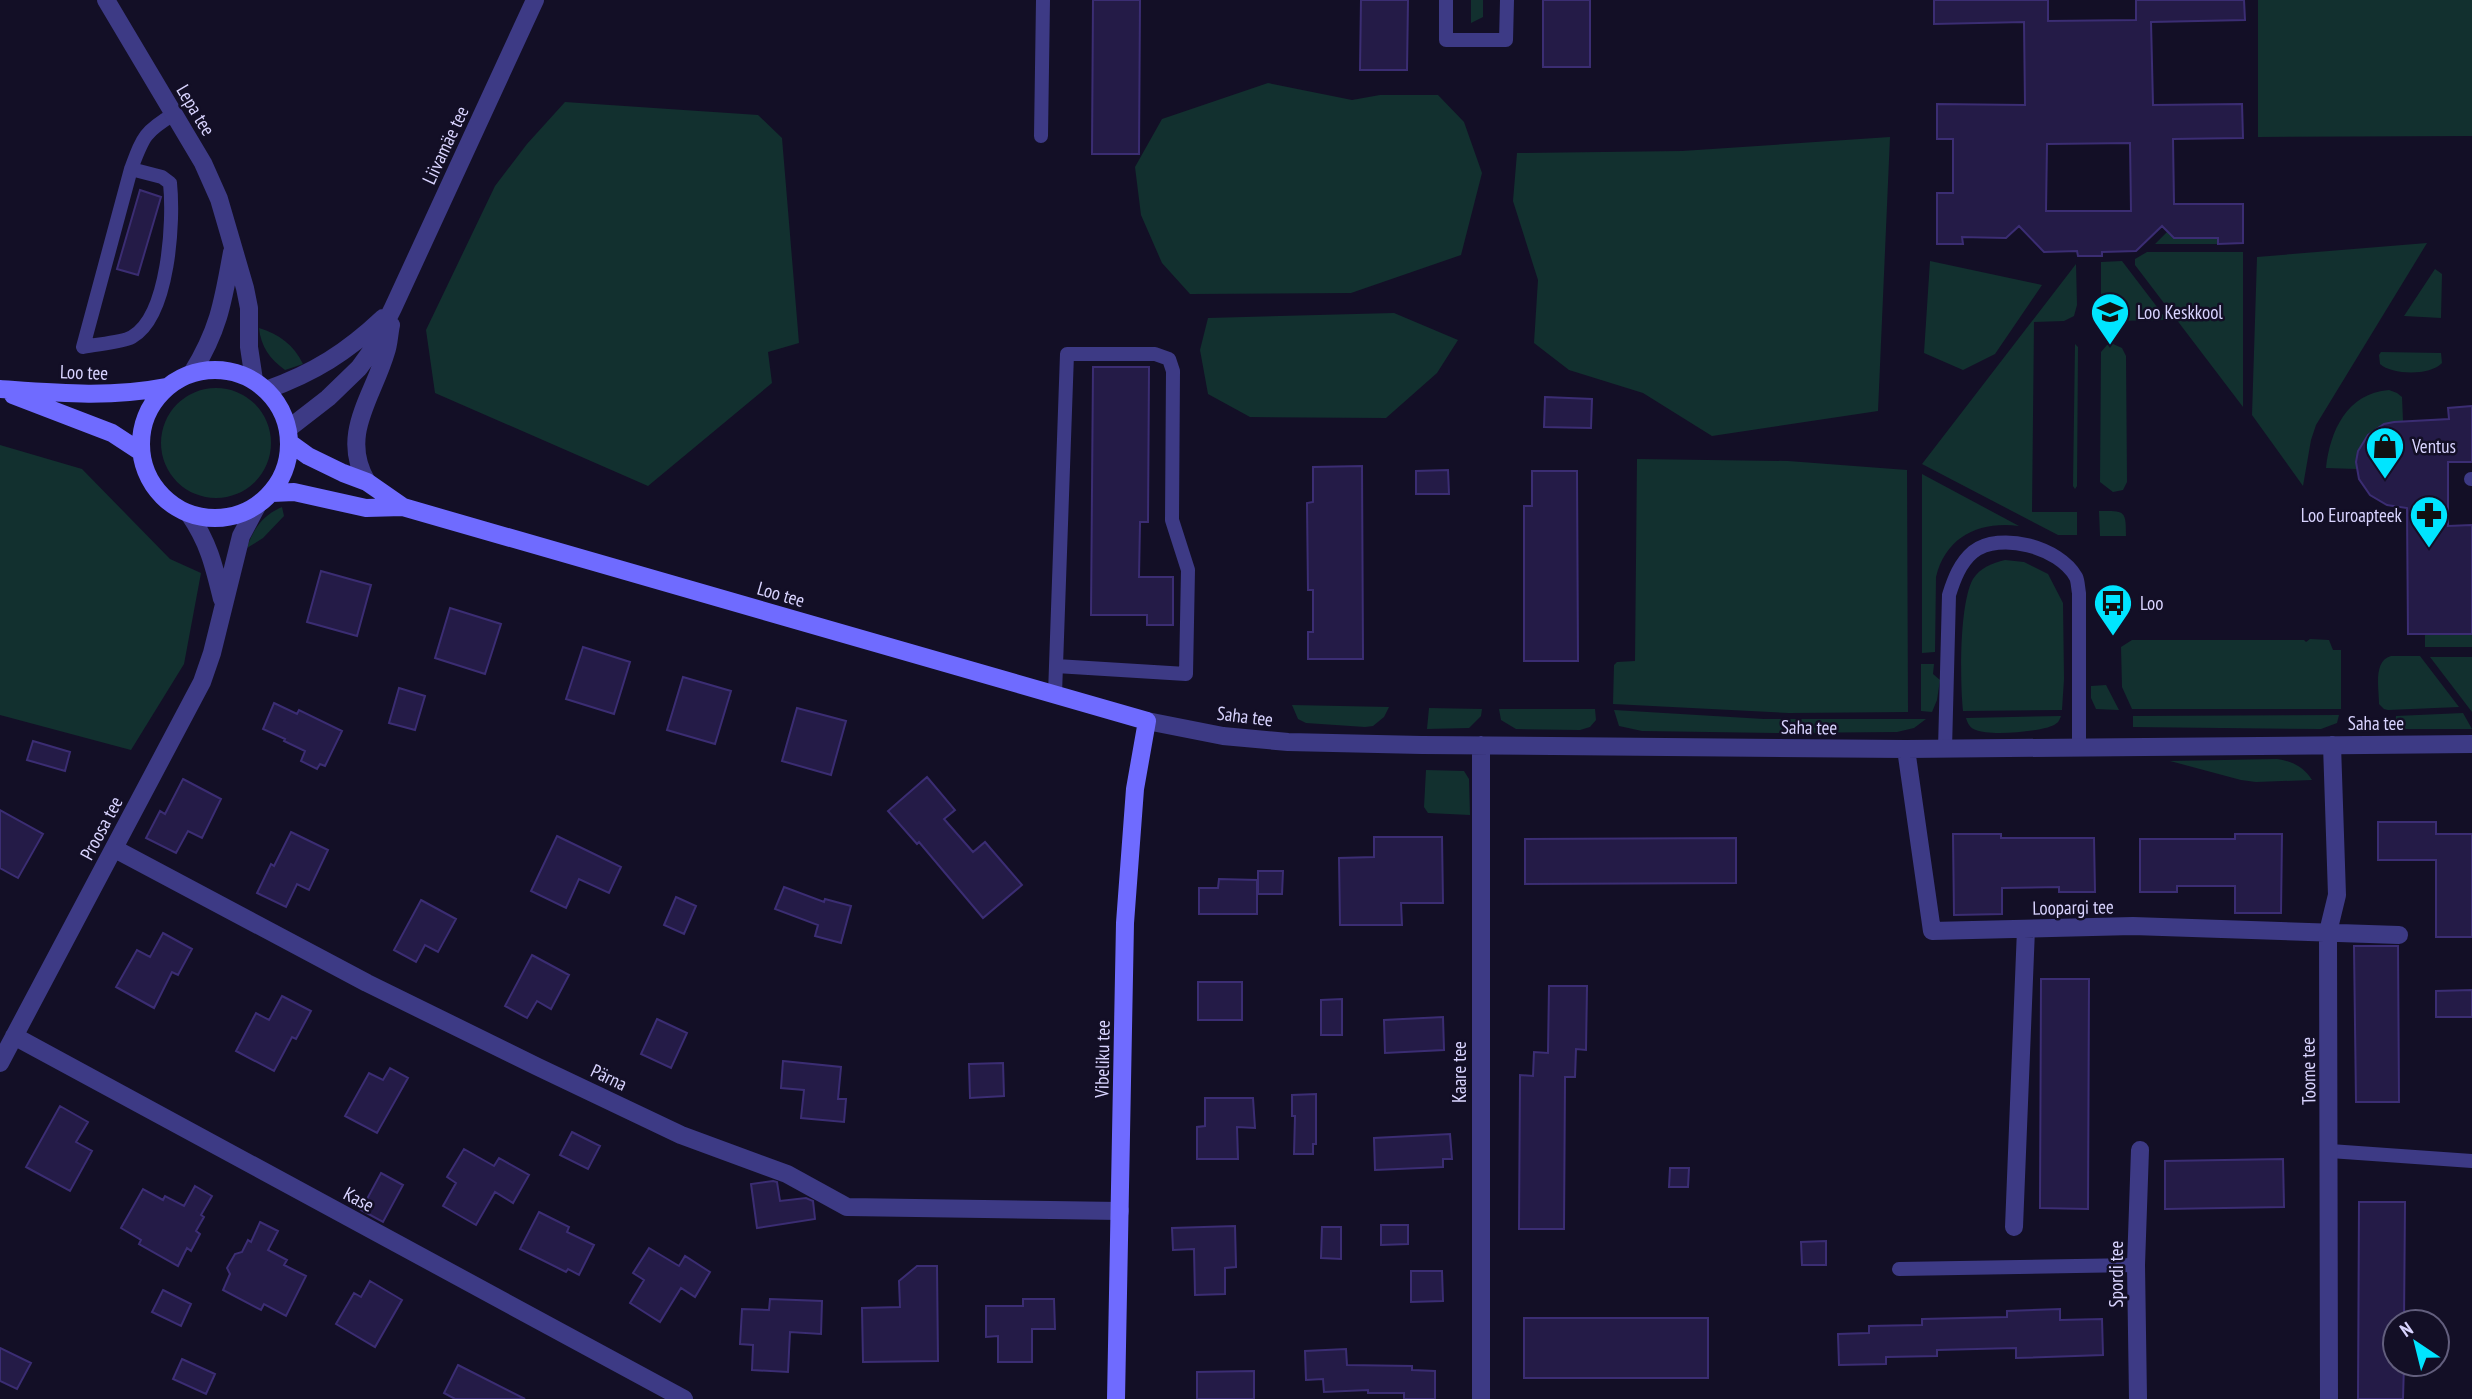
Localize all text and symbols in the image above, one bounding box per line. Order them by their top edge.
street label: Lepa tee [171,80,221,140]
street label: Liivamäe tee [416,102,474,188]
school or university icon: Loo Keskkool [2089,291,2131,346]
place label: Loo Keskkool [2137,300,2223,324]
street label: Loo tee [60,359,109,385]
shop icon: Ventus [2364,425,2406,480]
place label: Ventus [2411,434,2456,458]
pharmacy icon: Loo Euroapteek [2408,494,2450,549]
place label: Loo Euroapteek [2301,503,2403,527]
street label: Loo tee [755,576,808,612]
bus stop icon: Loo [2092,582,2134,637]
place label: Loo [2140,591,2163,615]
street label: Saha tee [1216,701,1275,731]
street label: Saha tee [2348,711,2404,735]
street label: Saha tee [1781,715,1838,739]
street label: Proosa tee [74,792,128,864]
street label: Loopargi tee [2032,894,2114,920]
street label: Vibeliku tee [1089,1020,1115,1099]
street label: Toome tee [2295,1037,2321,1105]
street label: Kaare tee [1447,1041,1471,1103]
street label: Pärna [587,1058,631,1096]
street label: Kase [340,1181,378,1217]
street label: Spordi tee [2104,1240,2128,1307]
north arrow [2381,1308,2451,1378]
text: N [2395,1316,2417,1342]

